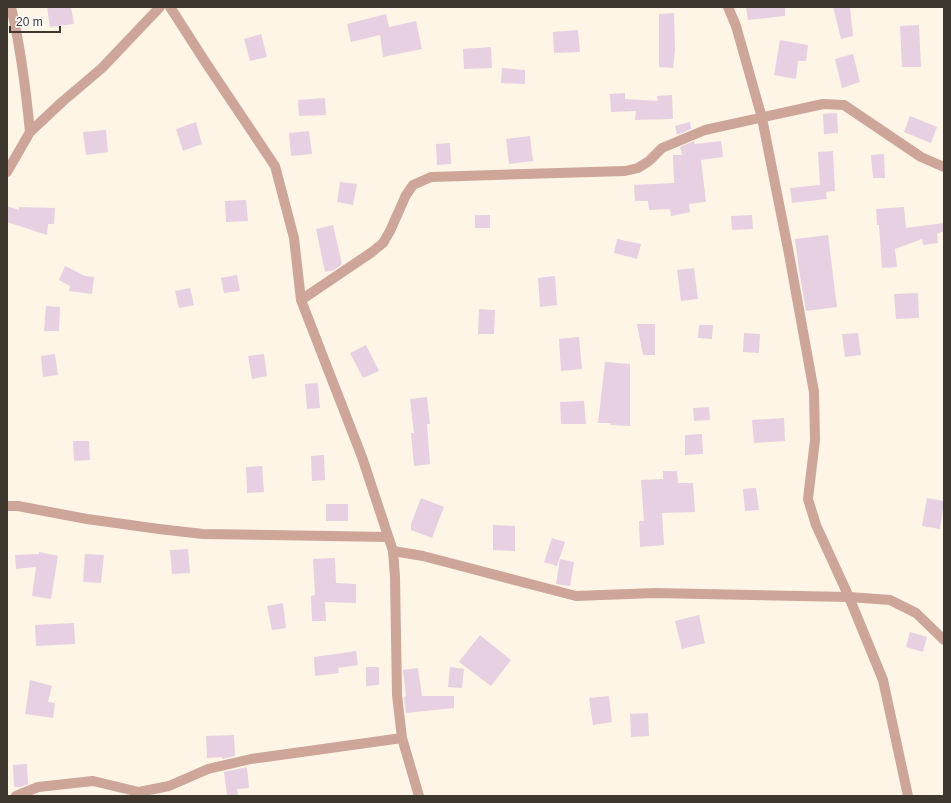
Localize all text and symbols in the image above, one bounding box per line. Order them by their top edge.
scale bar [10,8,60,34]
text: 20 m [16,15,43,29]

